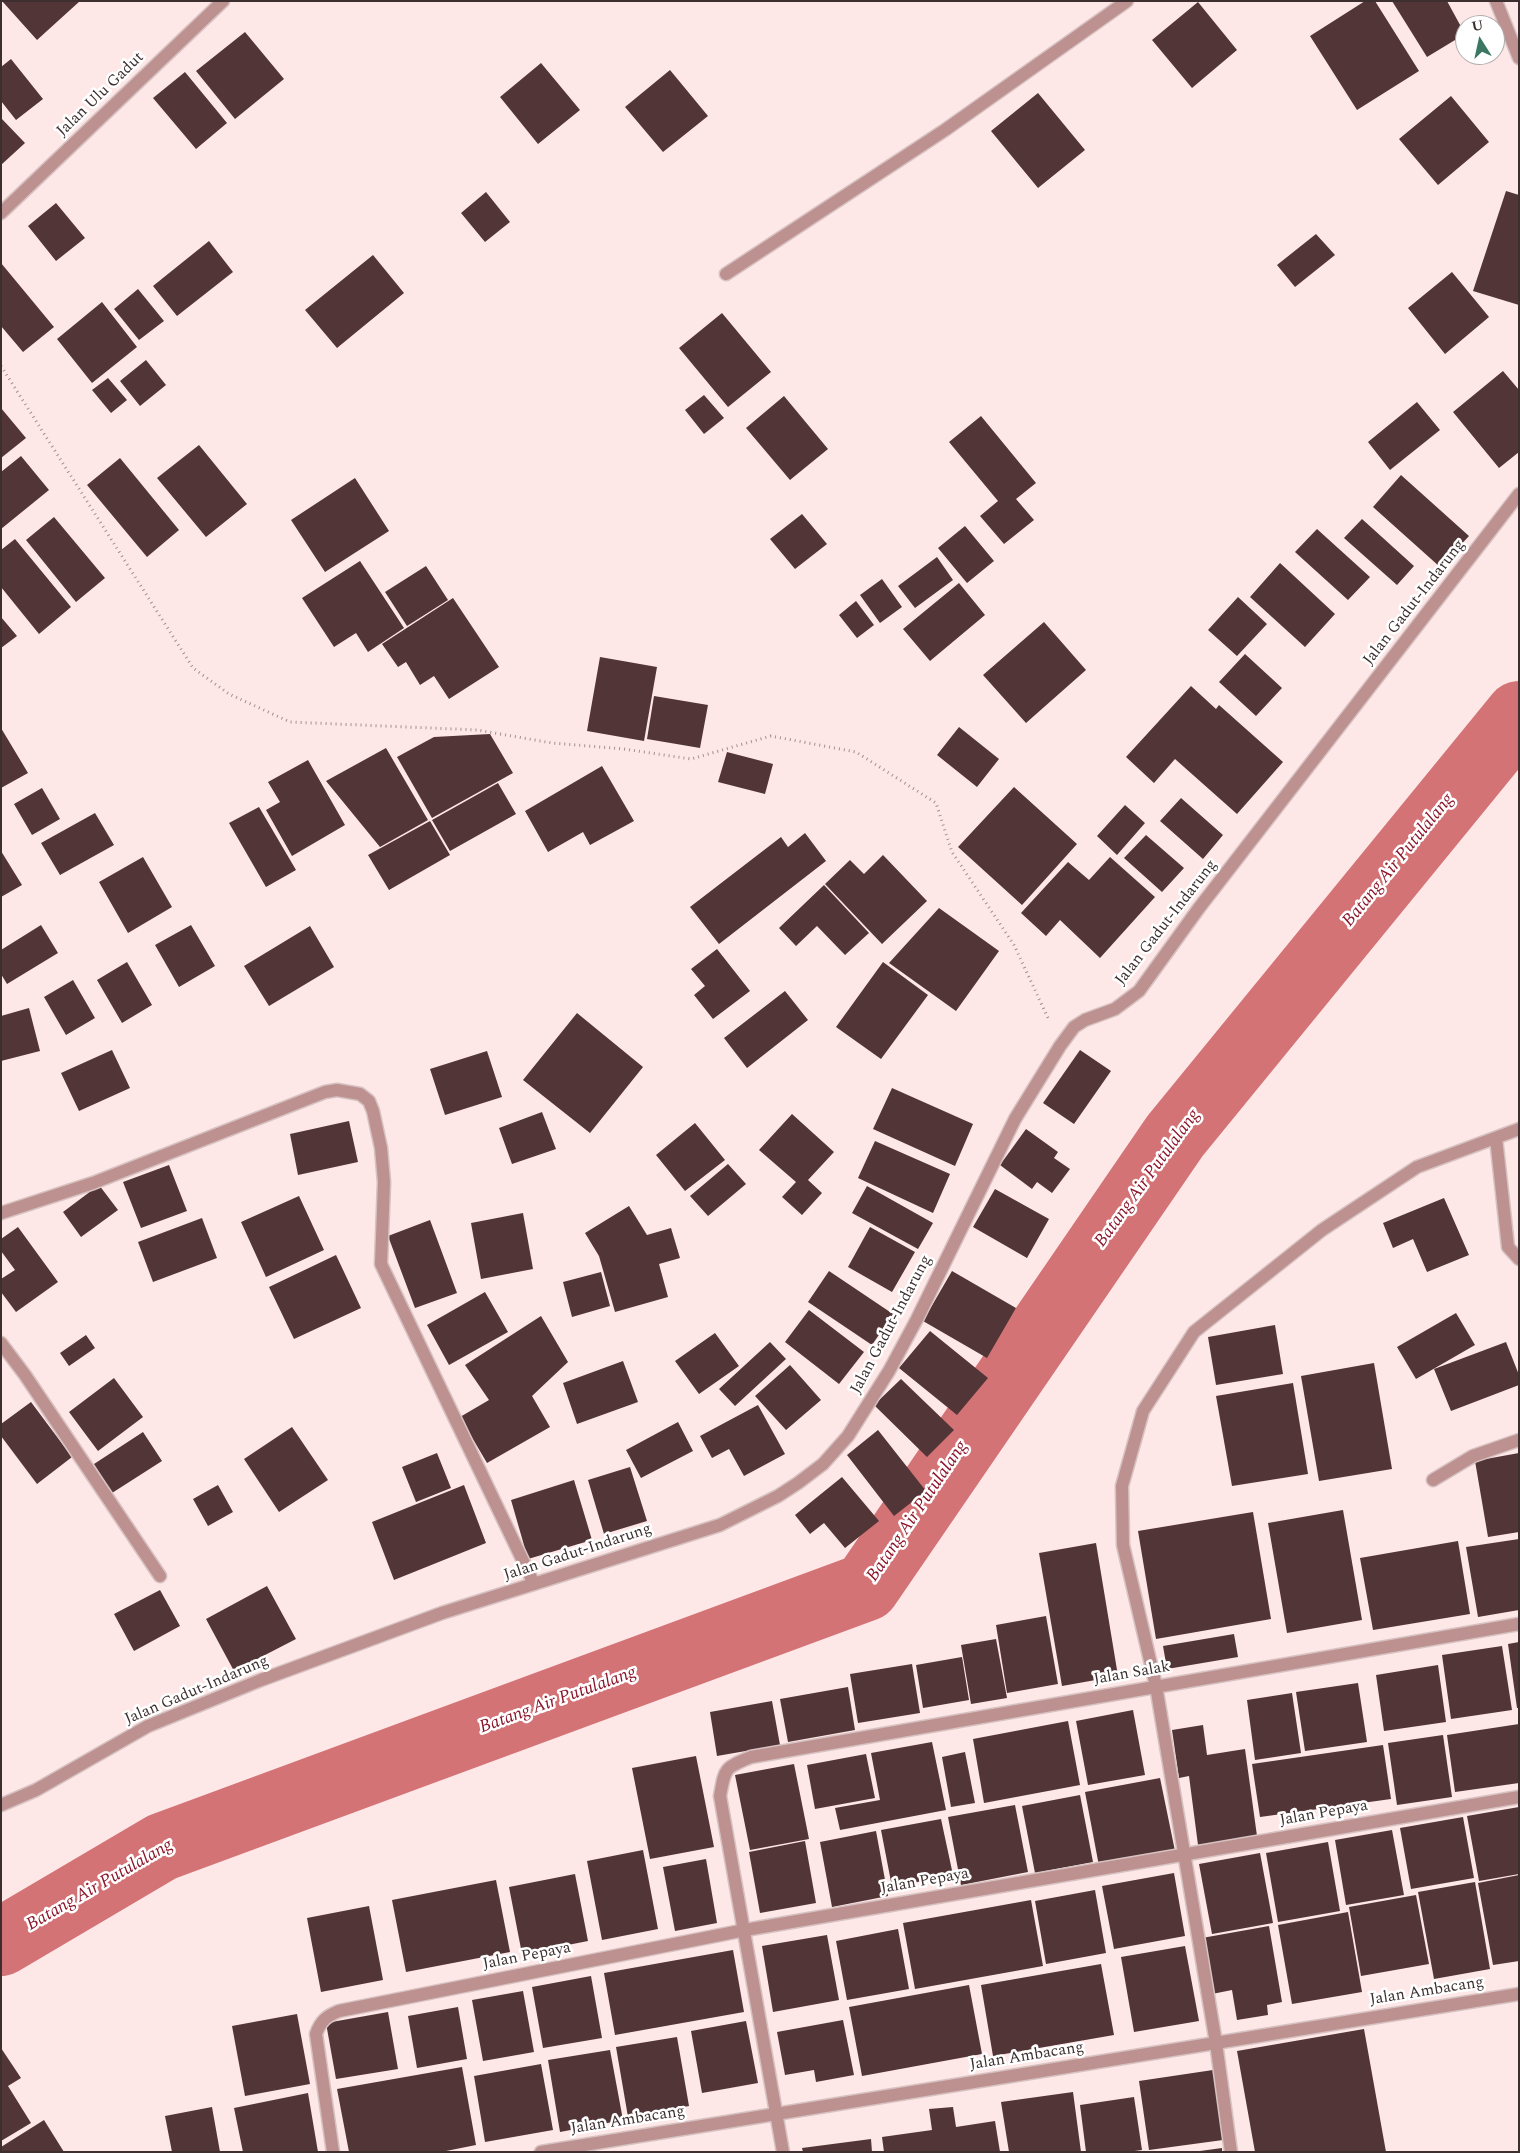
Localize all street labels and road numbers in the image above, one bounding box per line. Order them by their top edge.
street label: Jalan Ulu Gadut [54,49,148,141]
street label: Jalan Gadut-Indarung [1360,536,1470,670]
street label: Jalan Gadut-Indarung [1112,856,1222,990]
street label: Jalan Gadut-Indarung [847,1252,937,1398]
street label: Jalan Gadut-Indarung [502,1520,654,1586]
street label: Jalan Gadut-Indarung [122,1652,272,1730]
street label: Jalan Salak [1092,1658,1172,1690]
street label: Jalan Pepaya [1278,1797,1370,1831]
street label: Jalan Pepaya [879,1865,971,1899]
street label: Jalan Pepaya [481,1939,573,1975]
street label: Jalan Ambacang [1369,1974,1485,2010]
street label: Jalan Ambacang [969,2039,1085,2075]
street label: Jalan Ambacang [570,2103,686,2139]

